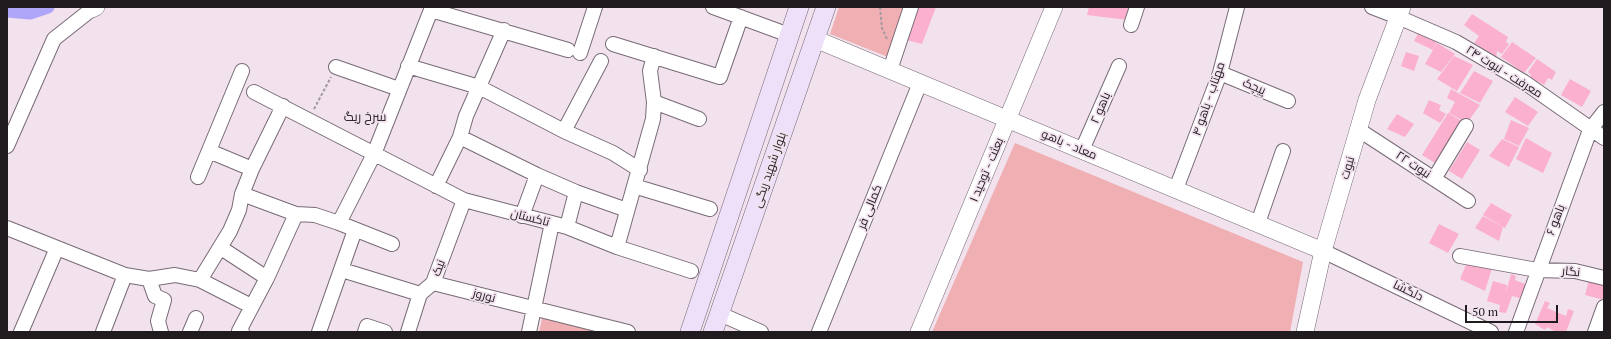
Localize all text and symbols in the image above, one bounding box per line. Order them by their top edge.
street label: معرفت - نبوت ۲۴ [1463,43,1545,101]
street label: مهتاب - باهو ۴ [1190,60,1228,138]
street label: پیچک [1240,76,1268,98]
street label: باهو ۲ [1088,90,1114,126]
district label: سرخ ریگ [344,109,386,125]
street label: معاد - باهو [1039,127,1099,163]
street label: بلوار شهید ریگی [750,130,790,210]
street label: بعثت - توحید ۱ [967,136,1007,204]
street label: نبوت ۲۲ [1393,148,1433,182]
street label: نبوت [1338,155,1358,181]
street label: کمالی فر [855,183,885,231]
street label: باهو ۶ [1544,203,1568,237]
street label: تاکستان [509,206,551,230]
street label: نیک [429,258,449,278]
street label: نگار [1561,264,1581,280]
street label: دلگشا [1391,278,1425,304]
street label: نوروز [471,286,497,306]
scale bar [1467,297,1560,323]
text: 50 m [1472,304,1498,319]

